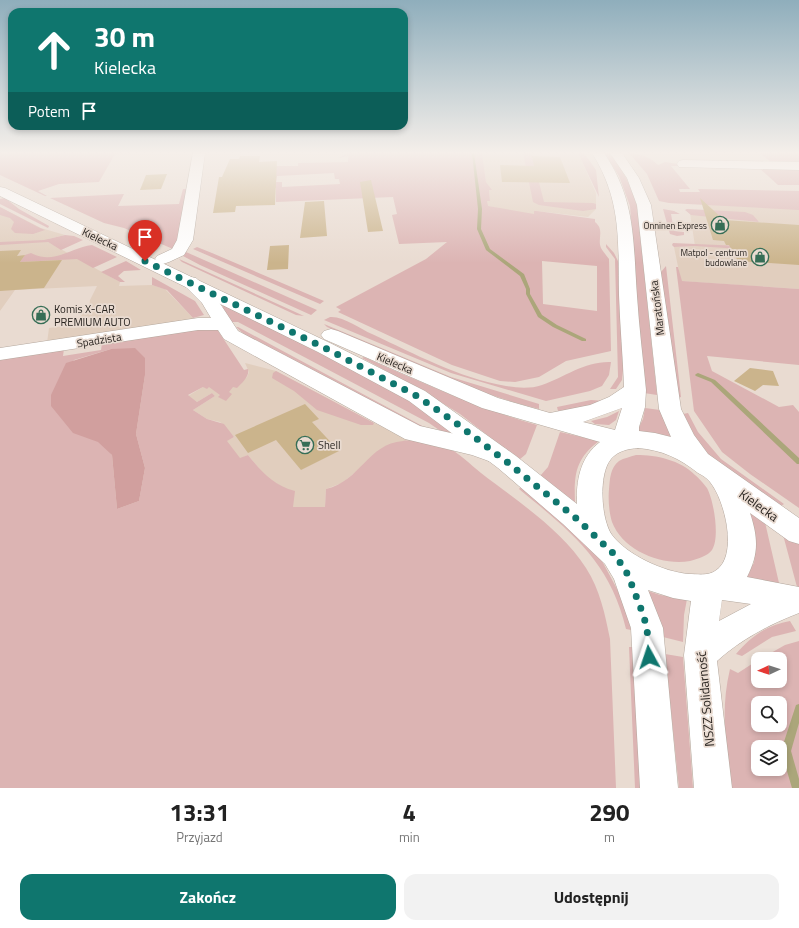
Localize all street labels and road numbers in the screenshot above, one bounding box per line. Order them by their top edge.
street label: Kielecka [79,224,121,254]
street label: Maratońska [646,279,668,337]
street label: Spadzista [76,329,123,351]
street label: Kielecka [374,348,416,378]
street label: Kielecka [735,484,783,527]
street label: NSZZ Solidarność [691,650,719,748]

